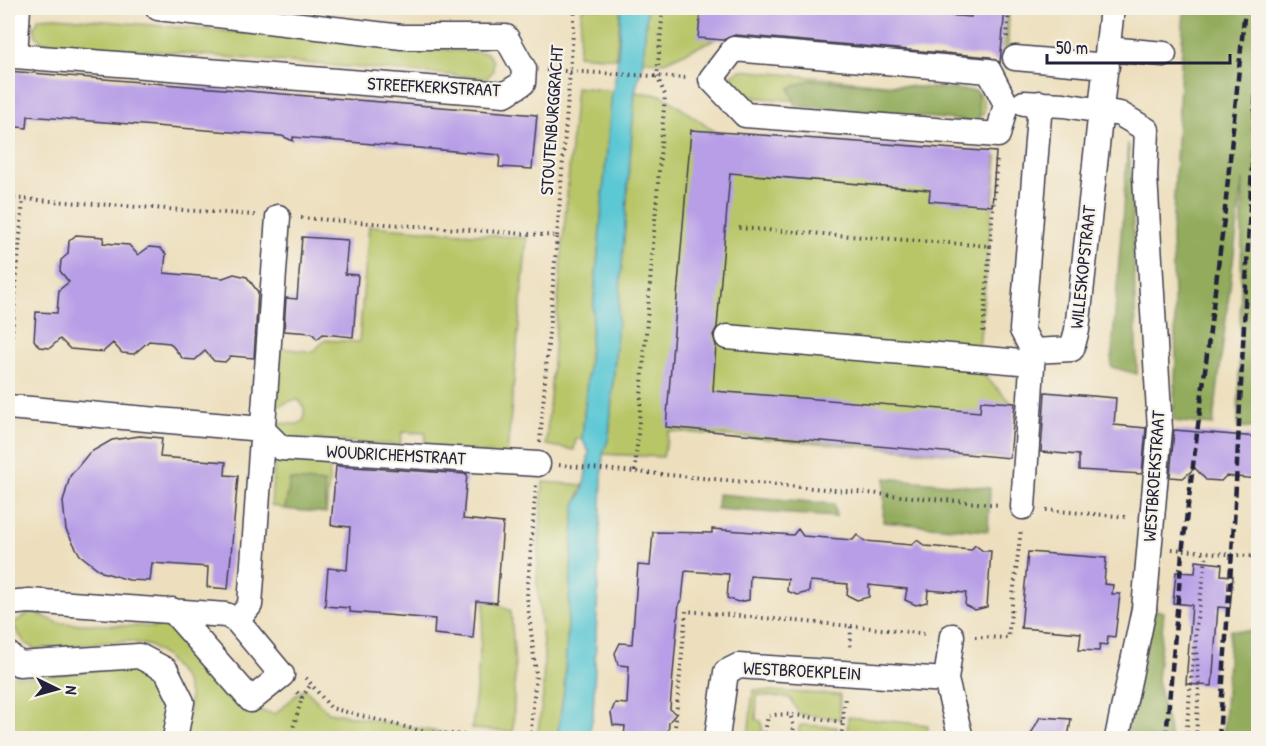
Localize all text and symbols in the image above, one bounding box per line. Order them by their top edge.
scale bar [1047,27,1230,65]
text: 50 m [1056,35,1088,60]
street label: STOUTENBURGGRACHT [534,43,569,196]
street label: STREEFKERKSTRAAT [367,71,502,103]
street label: WILLESKOPSTRAAT [1064,203,1101,330]
street label: WESTBROEKSTRAAT [1136,409,1171,542]
street label: WOUDRICHEMSTRAAT [326,438,467,471]
street label: WESTBROEKPLEIN [743,655,861,686]
north arrow [27,659,87,719]
text: N [61,685,83,696]

